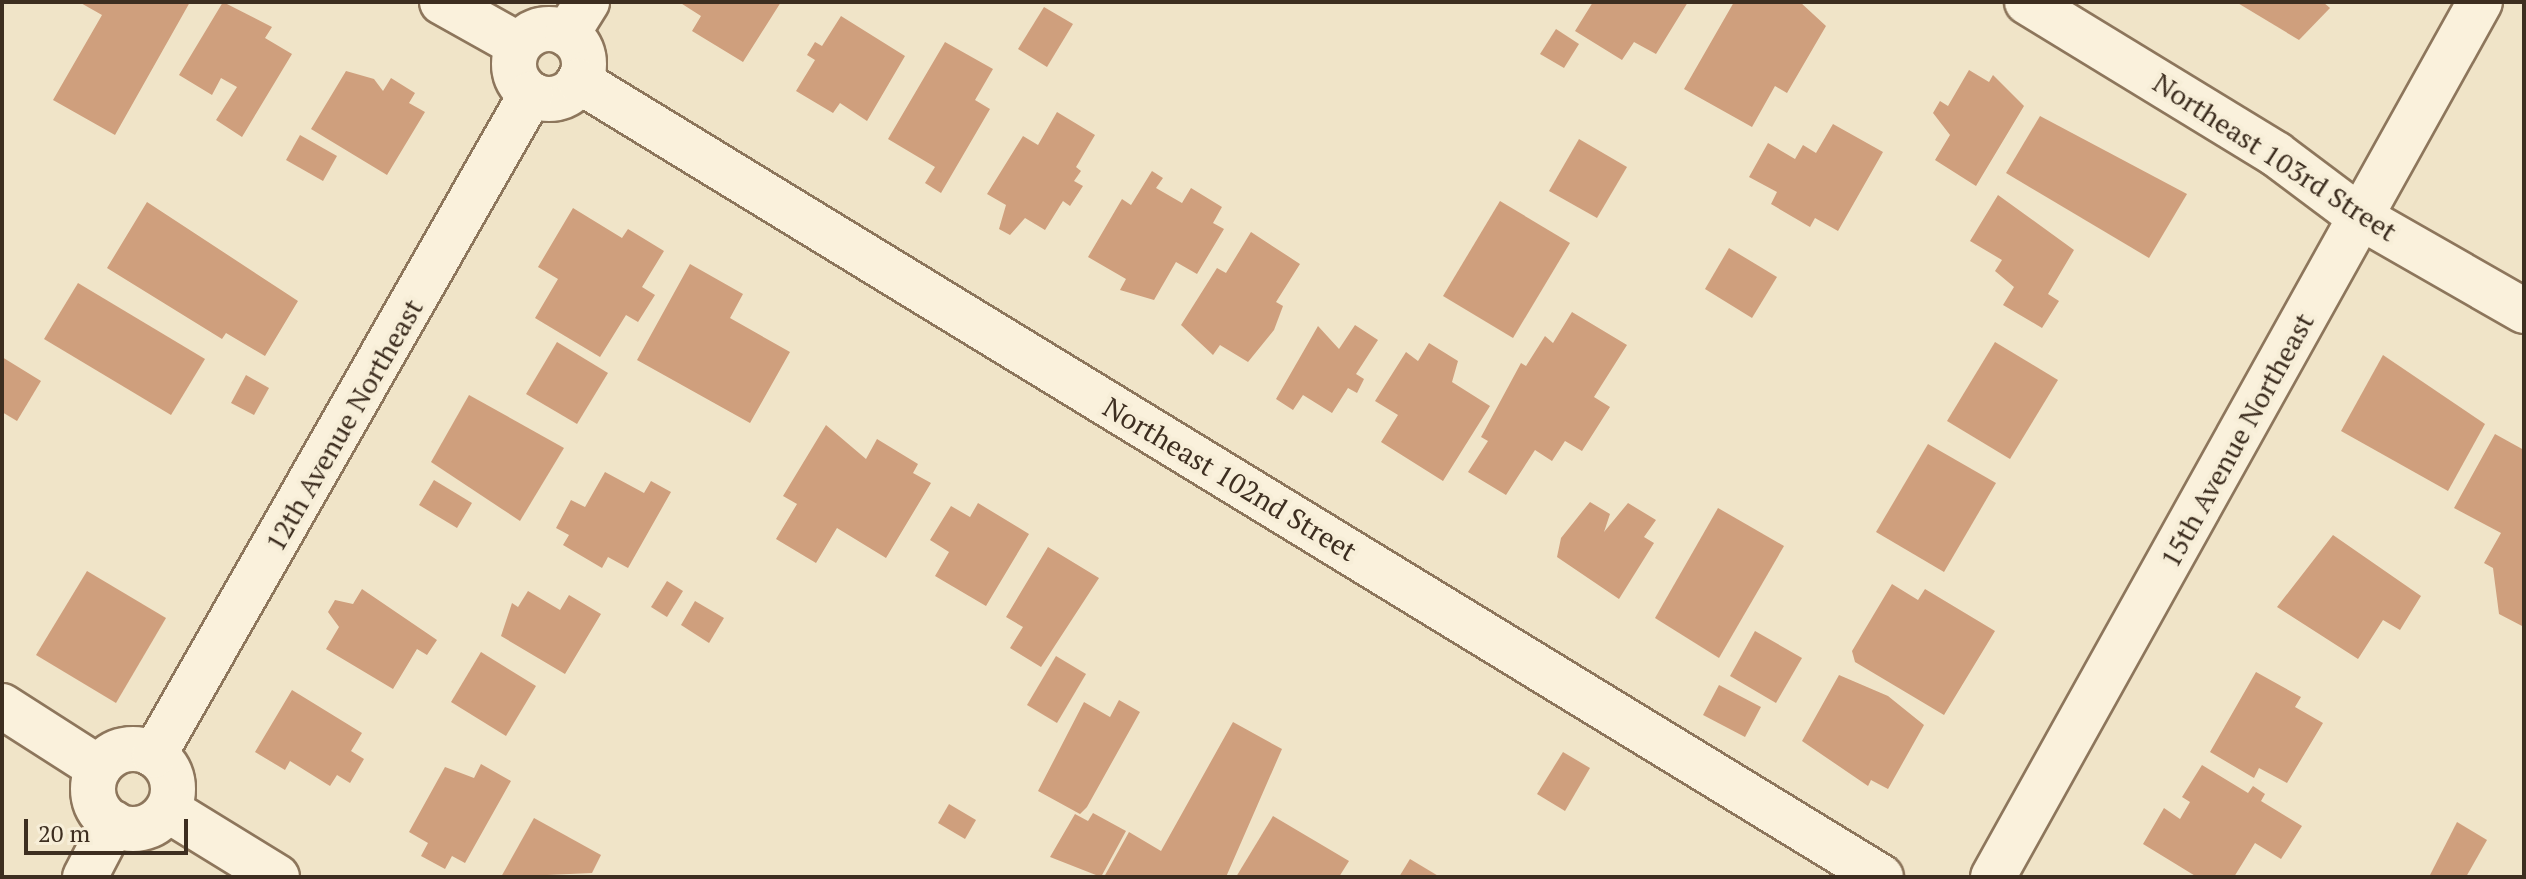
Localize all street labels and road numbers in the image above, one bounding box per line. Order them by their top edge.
street label: Northeast 103rd Street [2147,66,2403,248]
street label: 12th Avenue Northeast [258,293,430,557]
street label: 15th Avenue Northeast [2153,307,2321,573]
street label: Northeast 102nd Street [1097,390,1363,568]

